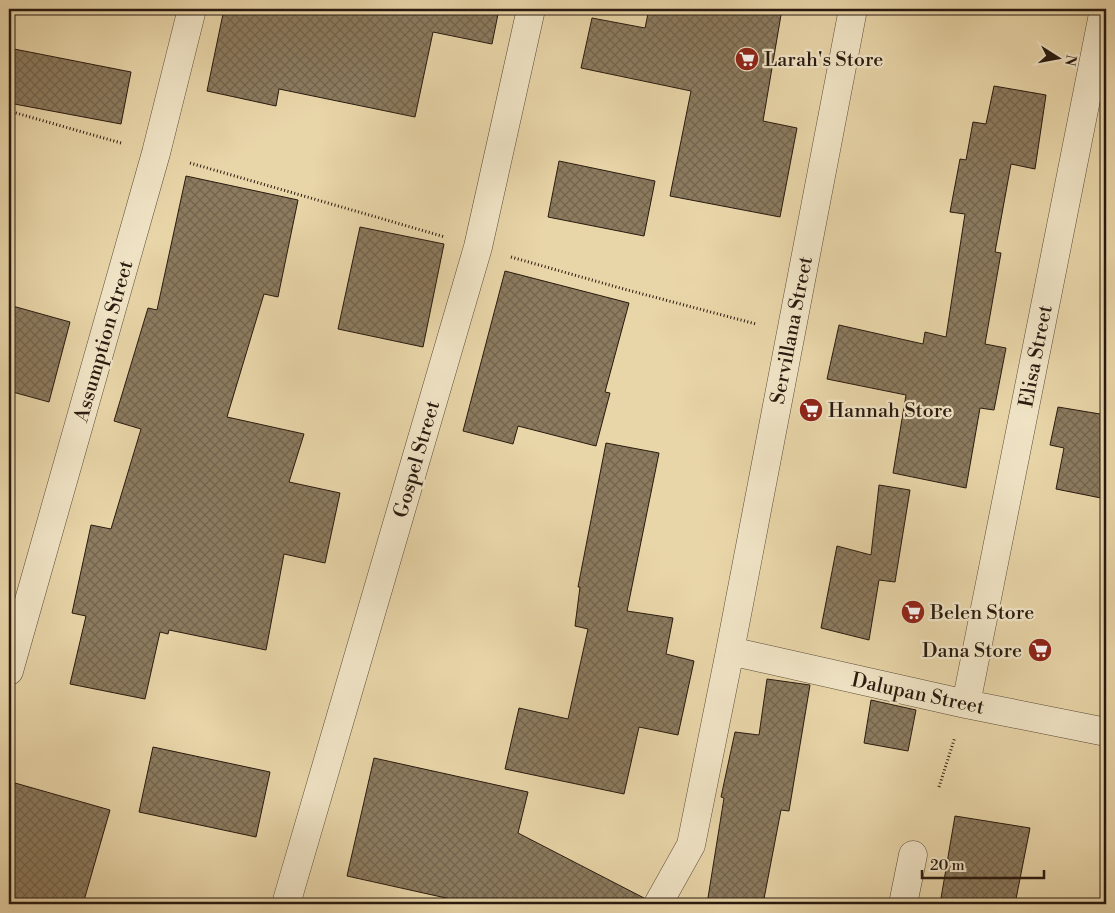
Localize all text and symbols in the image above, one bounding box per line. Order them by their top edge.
north arrow [1032,32,1082,82]
supermarket icon: Larah's Store [734,46,760,72]
place label: Larah's Store [764,48,883,73]
text: N [1060,53,1080,67]
street label: Servillana Street [766,254,819,406]
street label: Assumption Street [69,258,139,426]
street label: Elisa Street [1014,303,1059,410]
supermarket icon: Hannah Store [798,397,824,423]
street label: Gospel Street [389,398,446,521]
place label: Hannah Store [828,399,952,424]
supermarket icon: Belen Store [900,599,926,625]
place label: Belen Store [929,601,1034,626]
supermarket icon: Dana Store [1027,637,1053,663]
place label: Dana Store [922,639,1022,664]
street label: Dalupan Street [849,668,986,721]
scale bar [922,848,1045,880]
text: 20 m [930,856,965,875]

